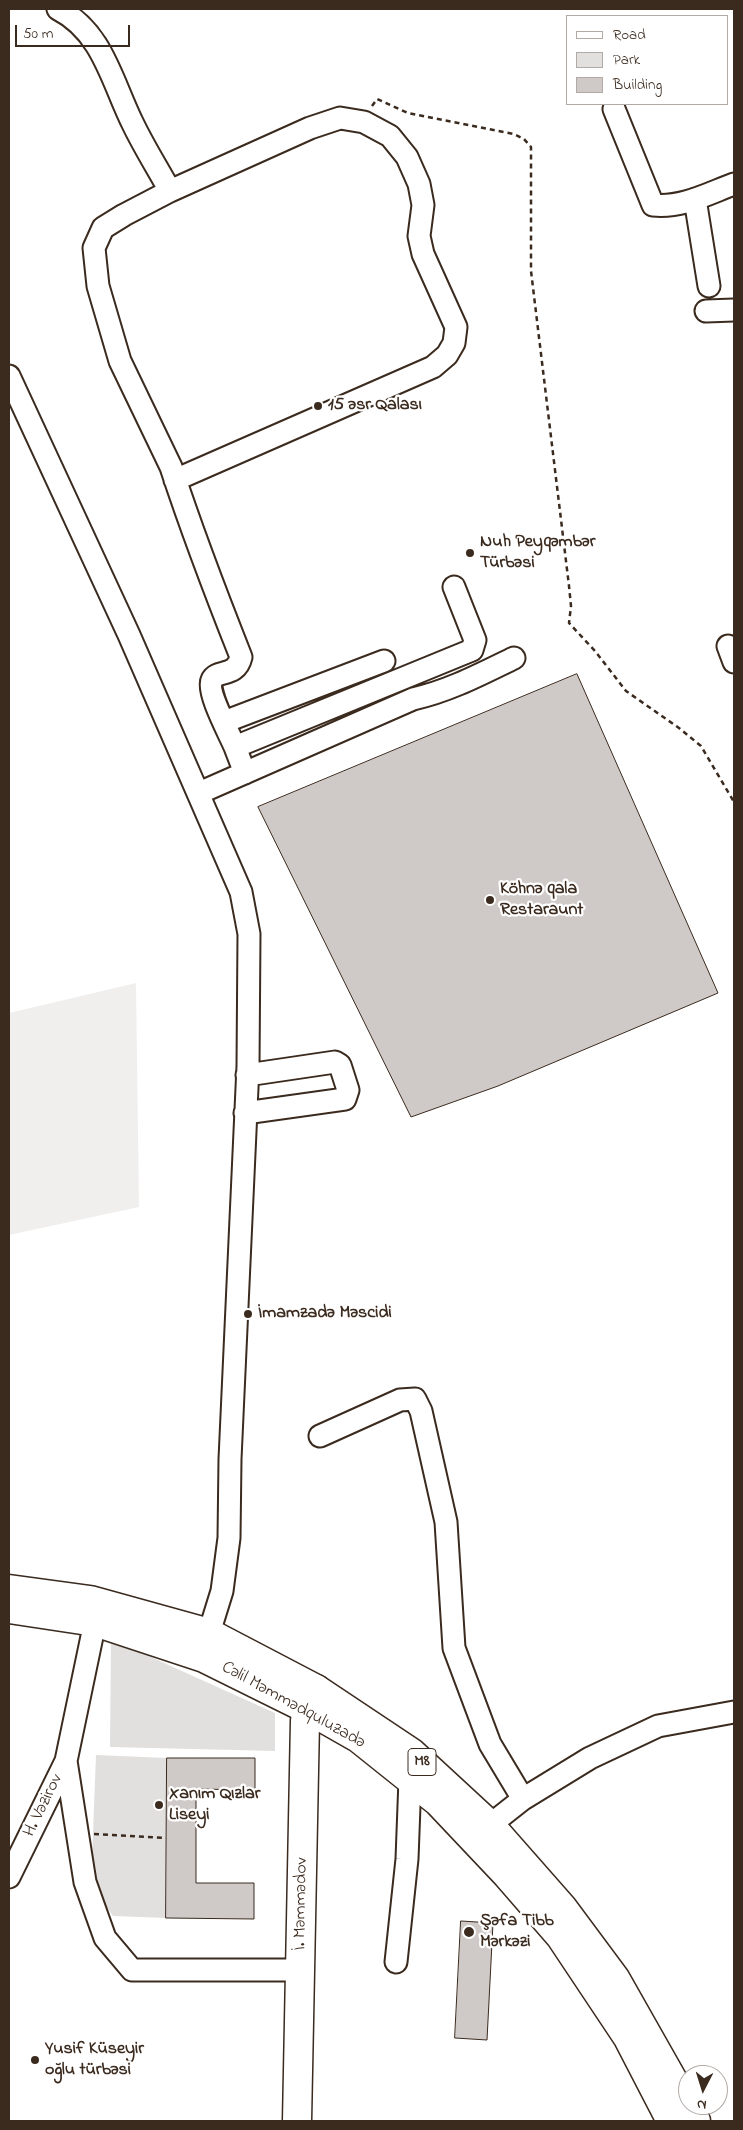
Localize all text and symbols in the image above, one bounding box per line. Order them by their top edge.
scale bar [18,15,132,47]
legend [566,15,728,105]
text: 50 m [23,23,53,45]
text: Road [613,24,646,46]
text: Park [613,49,640,71]
text: Building [613,74,662,96]
place label: 15 əsr Qalası [328,395,422,417]
marker: 15 əsr Qalası [312,400,324,412]
place label: Nuh Peyqəmbər Türbəsi [480,532,595,574]
marker: Nuh Peyqəmbər Türbəsi [464,547,476,559]
place label: Köhnə qala Restaraunt [500,879,583,922]
marker: Köhnə qala Restaraunt [484,894,496,906]
place label: İmamzadə Məscidi [258,1303,392,1325]
marker: İmamzadə Məscidi [242,1308,254,1320]
street label: Cəlil Məmmədquluzadə [217,1657,369,1755]
road number: M8 [408,1748,436,1775]
street label: H. Vəzirov [20,1771,68,1841]
place label: Xanım Qızlar Liseyi [169,1784,260,1826]
marker: Xanım Qızlar Liseyi [153,1799,165,1811]
street label: İ. Məmmədov [290,1857,314,1951]
place label: Şəfa Tibb Mərkəzi [480,1911,554,1954]
marker: Şəfa Tibb Mərkəzi [462,1925,476,1939]
place label: Yusif Küseyir oğlu türbəsi [45,2039,144,2082]
marker: Yusif Küseyir oğlu türbəsi [29,2054,41,2066]
north arrow [678,2065,728,2115]
text: N [696,2094,707,2115]

